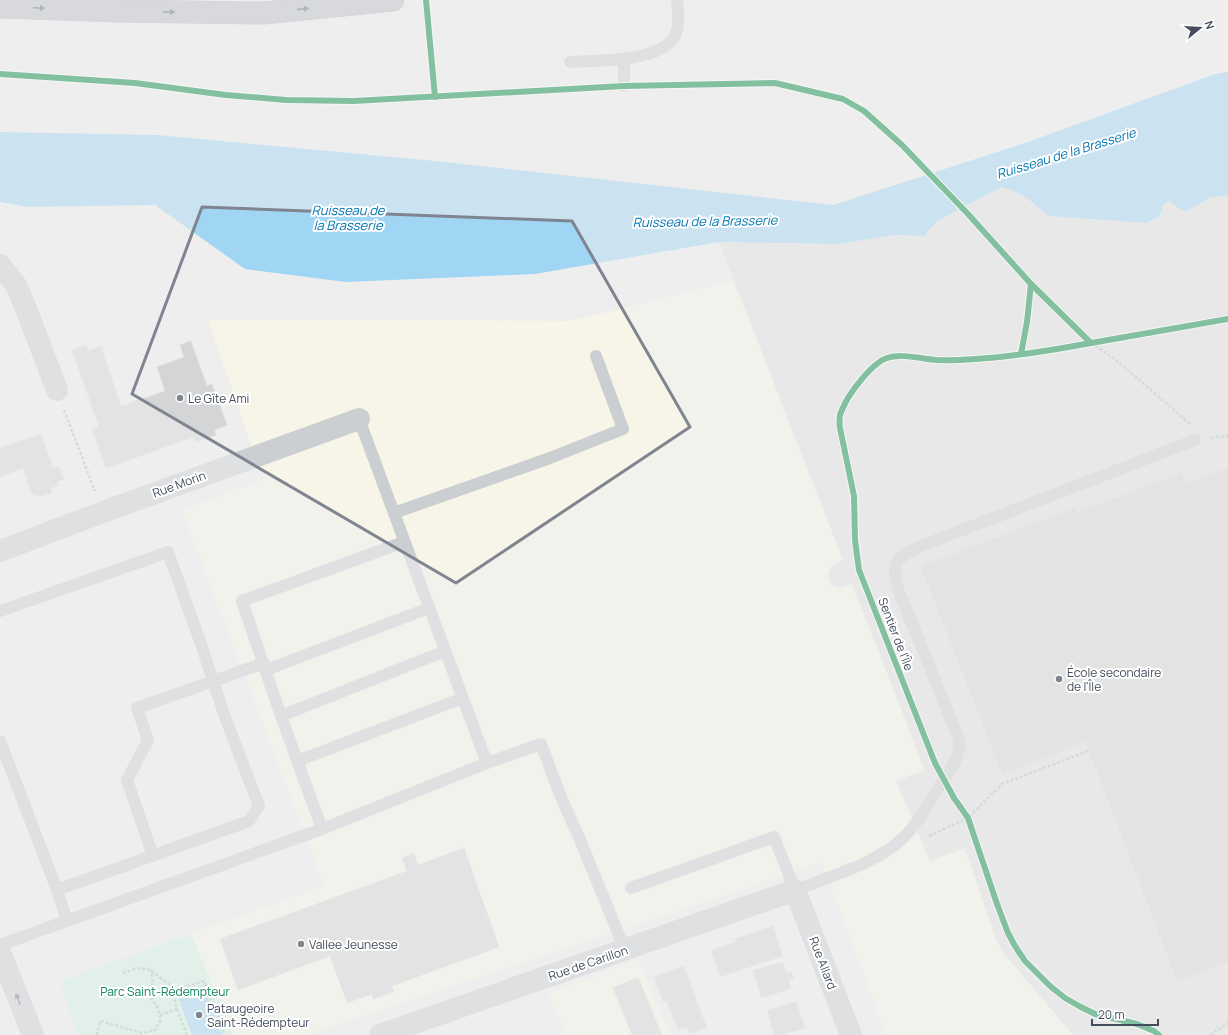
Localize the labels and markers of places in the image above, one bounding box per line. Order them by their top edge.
place label: Le Gîte Ami [188,390,249,407]
marker: Le Gîte Ami [175,393,185,403]
place label: École secondaire de l'Île [1067,664,1161,695]
marker: École secondaire de l'Île [1054,674,1064,684]
place label: Vallee Jeunesse [309,936,398,953]
marker: Vallee Jeunesse [296,939,306,949]
place label: Pataugeoire Saint-Rédempteur [207,1000,310,1031]
marker: Pataugeoire Saint-Rédempteur [194,1010,204,1020]

